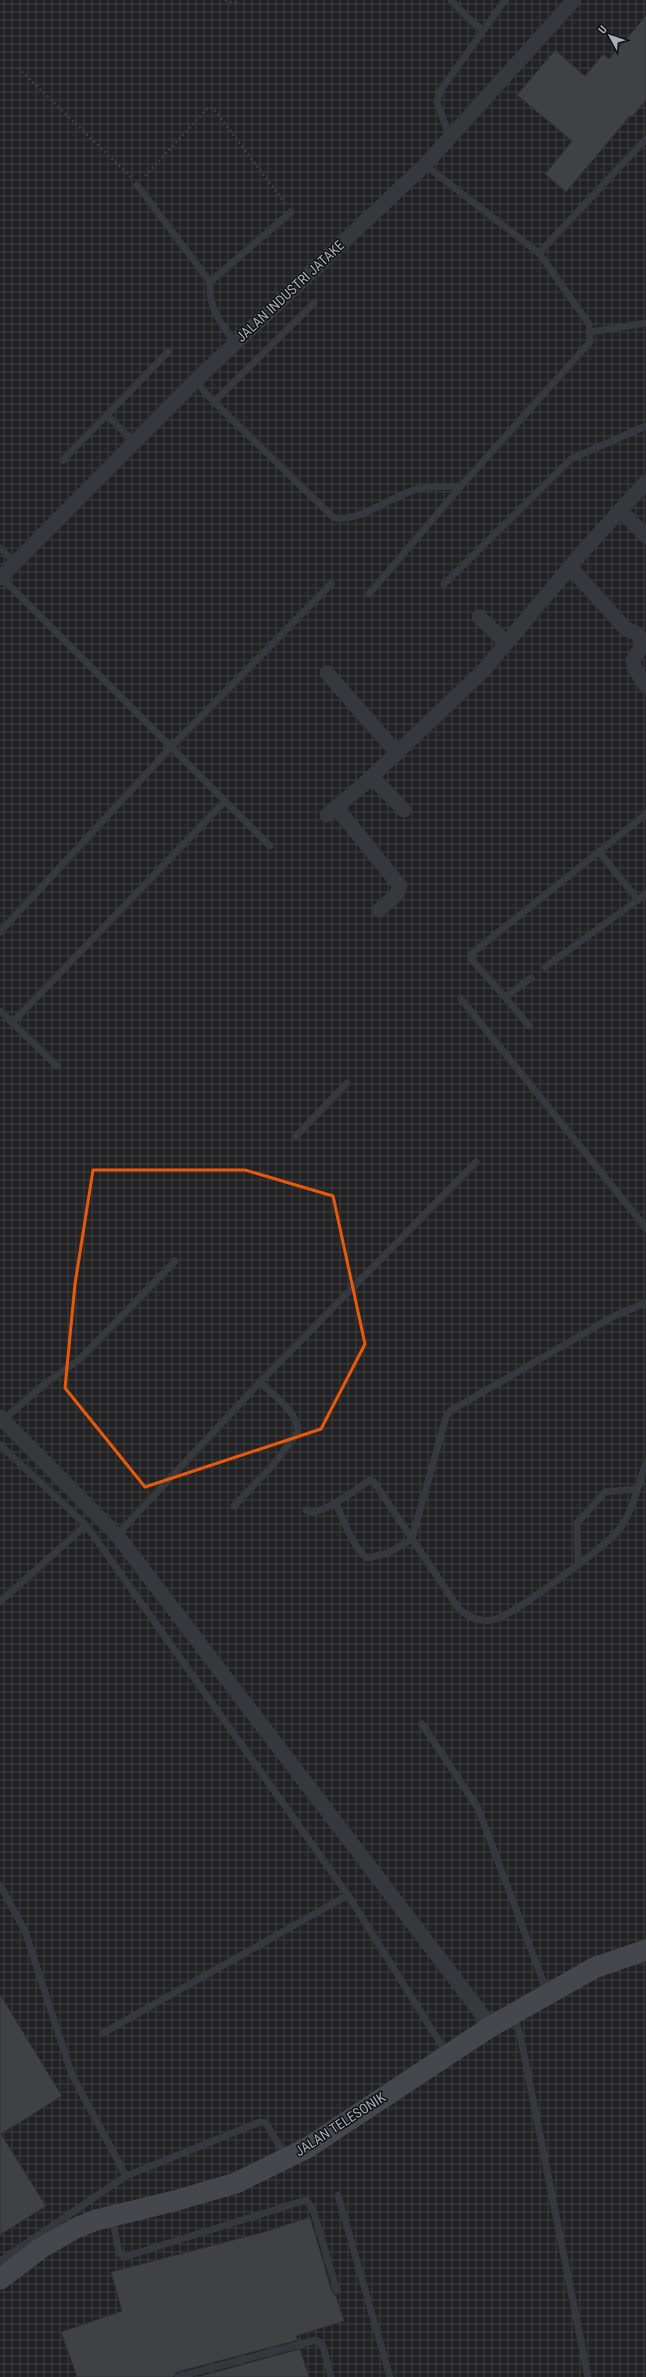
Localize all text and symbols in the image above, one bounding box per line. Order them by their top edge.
north arrow [590,16,630,56]
text: U [596,23,610,36]
street label: JALAN INDUSTRI JATAKE [233,237,347,345]
street label: JALAN TELESONIK [292,2089,388,2159]

